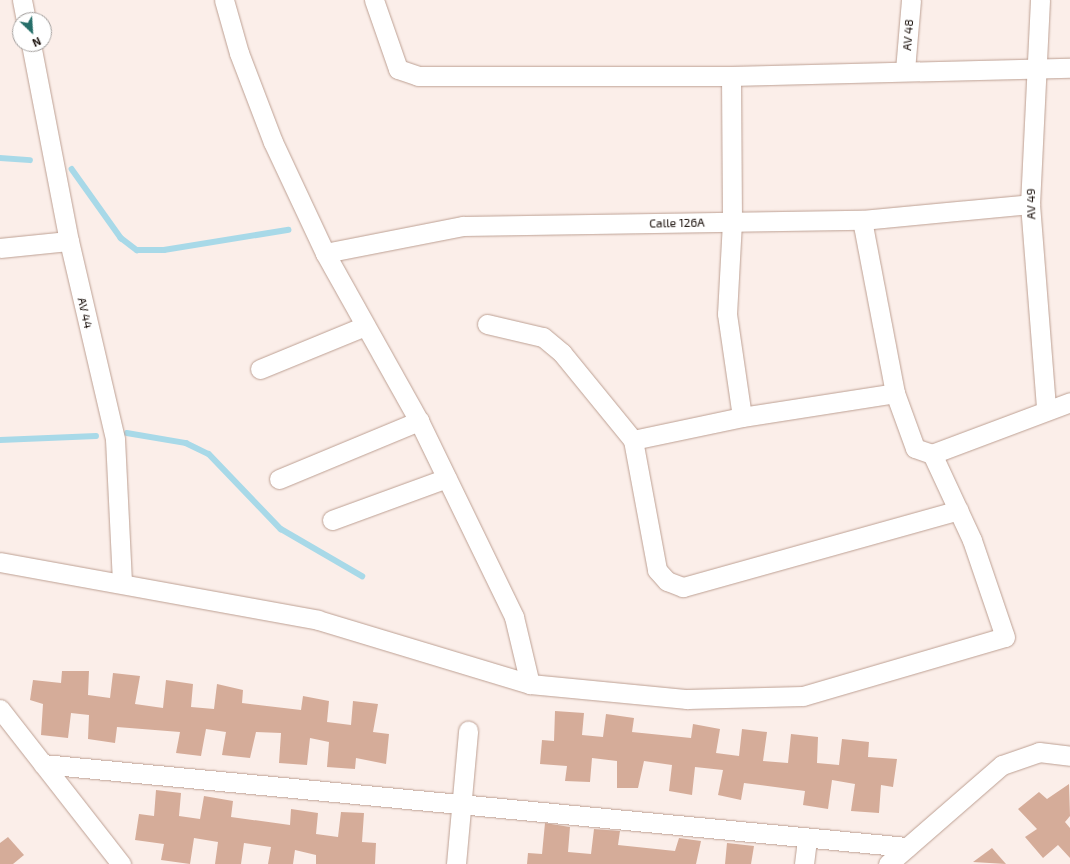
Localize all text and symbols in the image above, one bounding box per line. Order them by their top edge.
north arrow [12,12,52,52]
street label: AV 48 [900,19,916,51]
text: N [31,35,43,50]
street label: AV 49 [1024,188,1038,220]
street label: Calle 126A [649,215,705,231]
street label: AV 44 [74,296,96,330]

